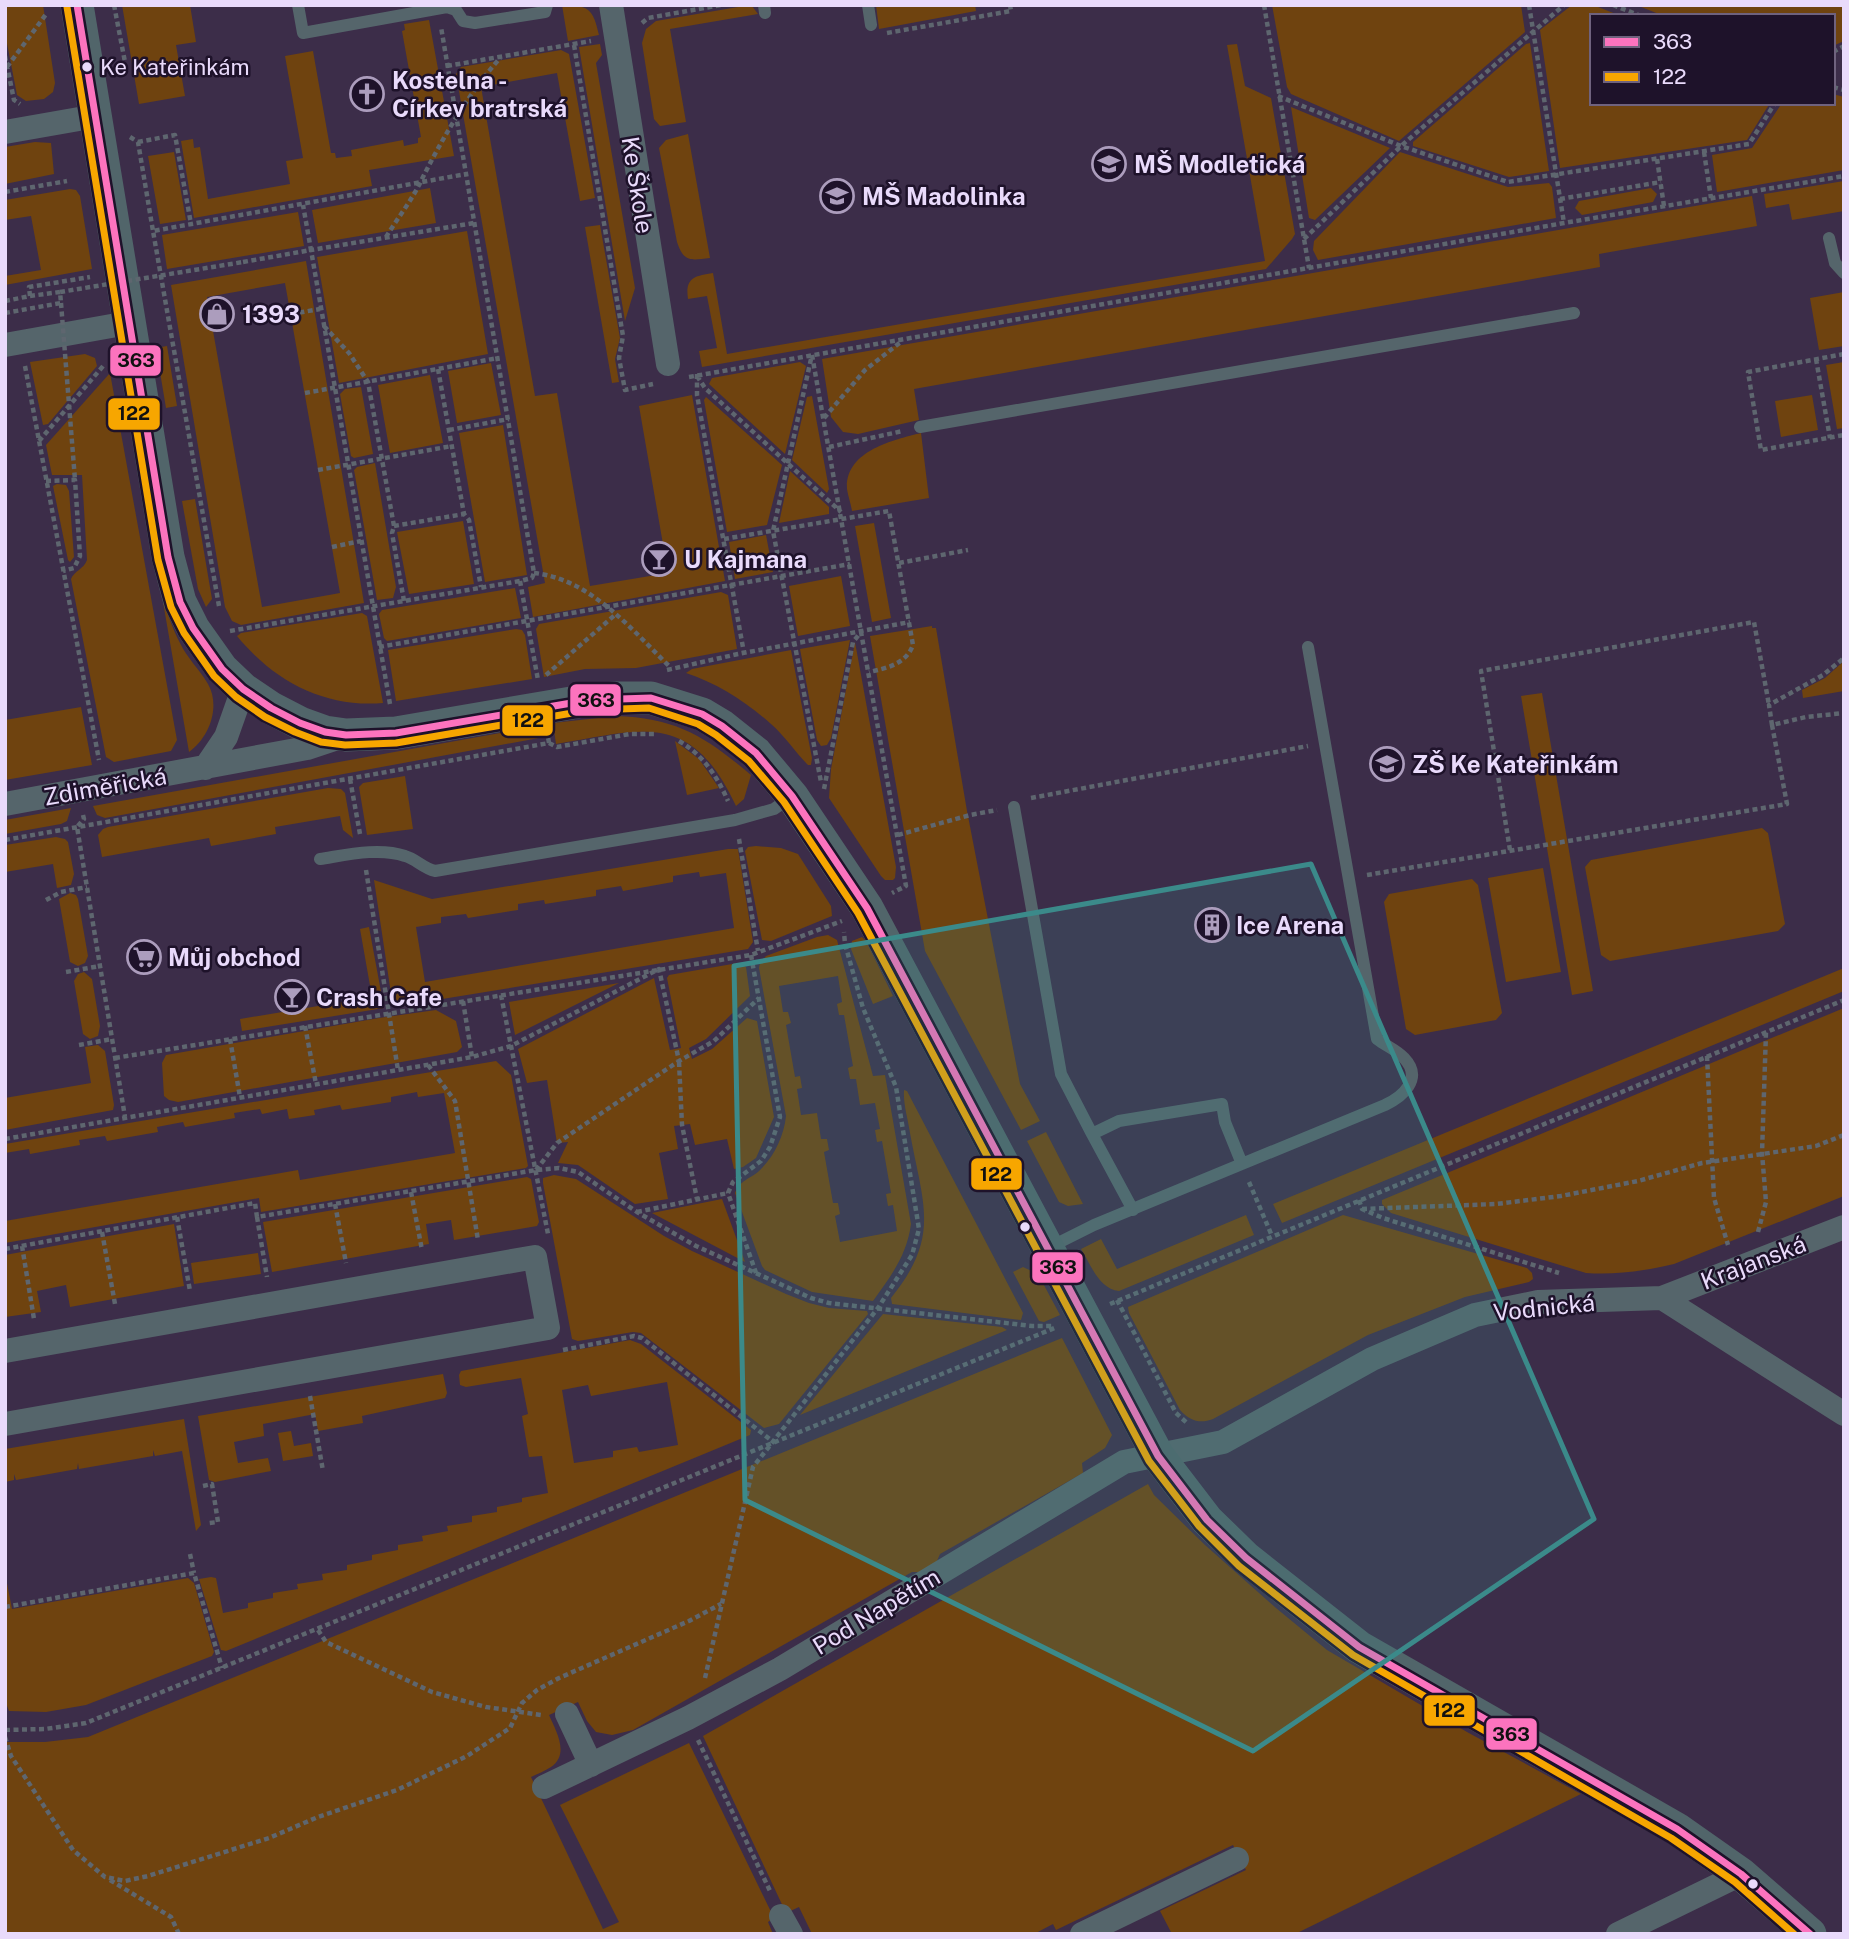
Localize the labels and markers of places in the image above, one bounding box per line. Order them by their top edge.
place label: Ke Kateřinkám [100,54,249,80]
marker: Ke Kateřinkám [80,60,94,74]
place label: Kostelna - Církev bratrská [392,66,567,122]
church icon: Kostelna - Církev bratrská [348,75,386,113]
school or university icon: MŠ Modletická [1090,145,1128,183]
place label: MŠ Modletická [1134,150,1305,178]
school or university icon: MŠ Madolinka [818,177,856,215]
place label: MŠ Madolinka [862,182,1026,210]
shop icon: 1393 [198,295,236,333]
place label: 1393 [242,300,300,328]
bar icon: U Kajmana [640,540,678,578]
place label: U Kajmana [684,545,807,573]
school or university icon: ZŠ Ke Kateřinkám [1368,745,1406,783]
place label: ZŠ Ke Kateřinkám [1412,750,1619,778]
building icon: Ice Arena [1193,906,1231,944]
place label: Ice Arena [1236,911,1344,939]
supermarket icon: Můj obchod [125,938,163,976]
place label: Můj obchod [168,943,301,971]
bar icon: Crash Cafe [273,978,311,1016]
place label: Crash Cafe [316,983,442,1011]
unlabelled marker [1018,1220,1032,1234]
unlabelled marker [1746,1877,1760,1891]

